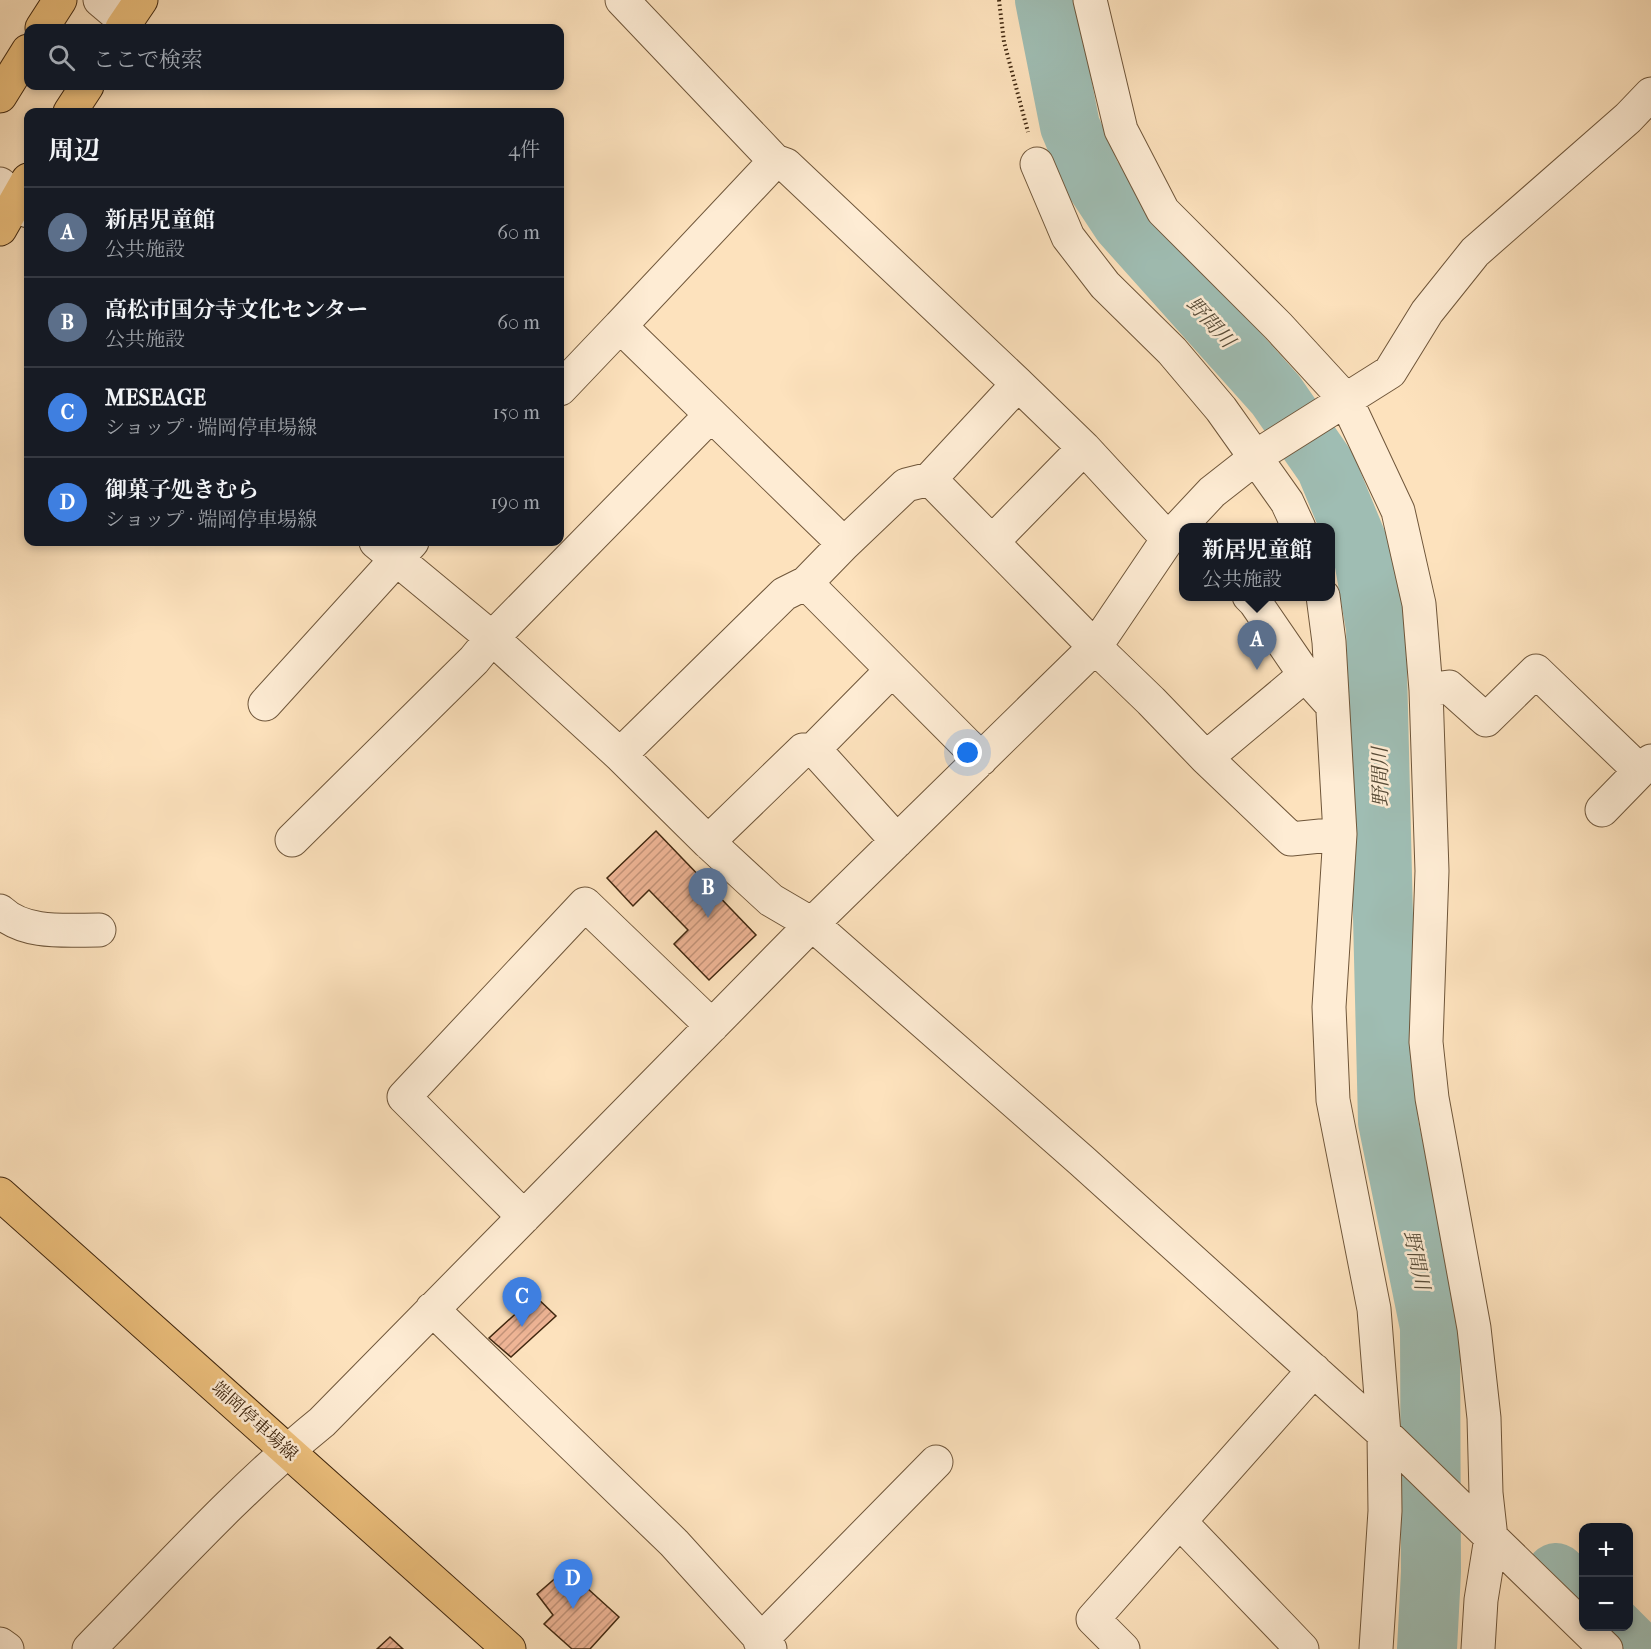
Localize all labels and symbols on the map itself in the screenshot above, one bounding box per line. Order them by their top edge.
water label: 野間川 [1182,292,1241,354]
pin: A [1238,620,1276,670]
your location [953,738,982,767]
water label: 野間川 [1368,745,1393,807]
pin: B [688,868,728,918]
water label: 野間川 [1399,1228,1434,1294]
pin: C [502,1278,542,1327]
street label: 端岡停車場線 [208,1377,302,1465]
pin: D [554,1560,592,1609]

